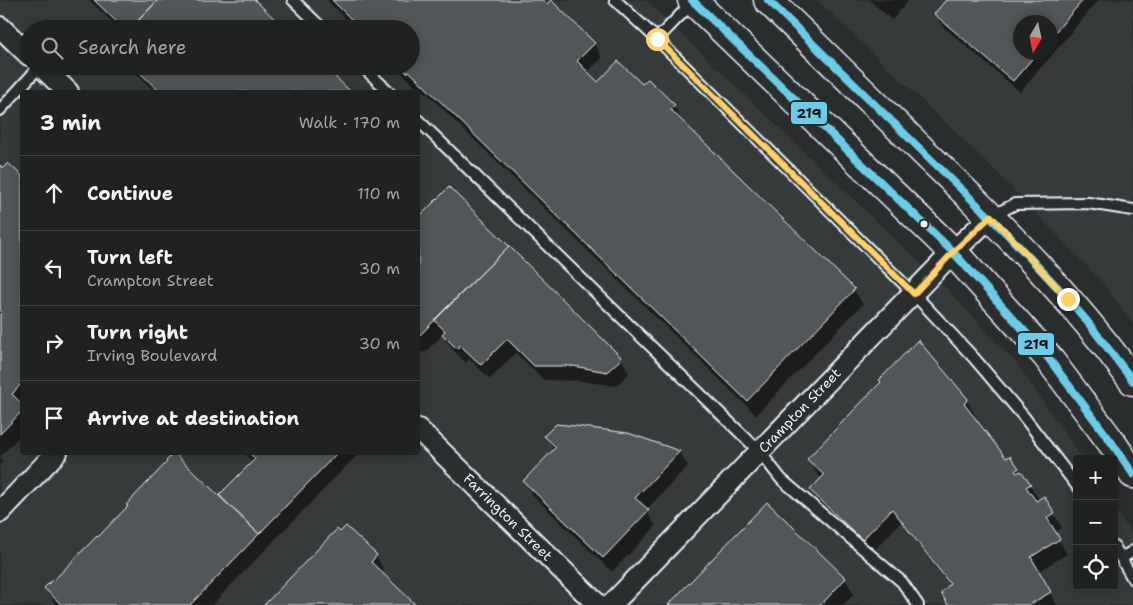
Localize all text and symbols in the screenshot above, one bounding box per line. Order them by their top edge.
north arrow [1013,15,1058,60]
search box [20,20,420,75]
route start [646,28,669,51]
icon: search [38,34,66,62]
text: Search here [78,35,187,60]
line badge: 219 [790,101,828,125]
text: 219 [796,104,822,122]
text: 3 min [40,109,101,137]
text: Walk · 170 m [299,112,400,133]
icon: ahead [40,179,68,207]
text: Continue [87,181,173,206]
text: 110 m [357,183,400,204]
unlabelled marker [919,219,929,229]
text: Turn left [87,245,173,270]
icon: left [40,254,68,282]
text: 30 m [359,258,400,279]
text: Crampton Street [87,270,214,291]
route end [1057,288,1080,311]
text: Turn right [87,320,188,345]
icon: right [40,329,68,357]
line badge: 219 [1017,332,1055,356]
text: 30 m [359,333,400,354]
text: 219 [1023,335,1049,353]
text: Irving Boulevard [87,345,217,366]
street label: Crampton Street [754,364,845,457]
icon: arrive [40,404,68,432]
text: Arrive at destination [87,406,299,431]
map controls [1073,455,1118,590]
button: + [1073,455,1118,500]
street label: Farrington Street [460,470,556,565]
button: − [1073,500,1118,545]
button: locate [1073,545,1118,590]

